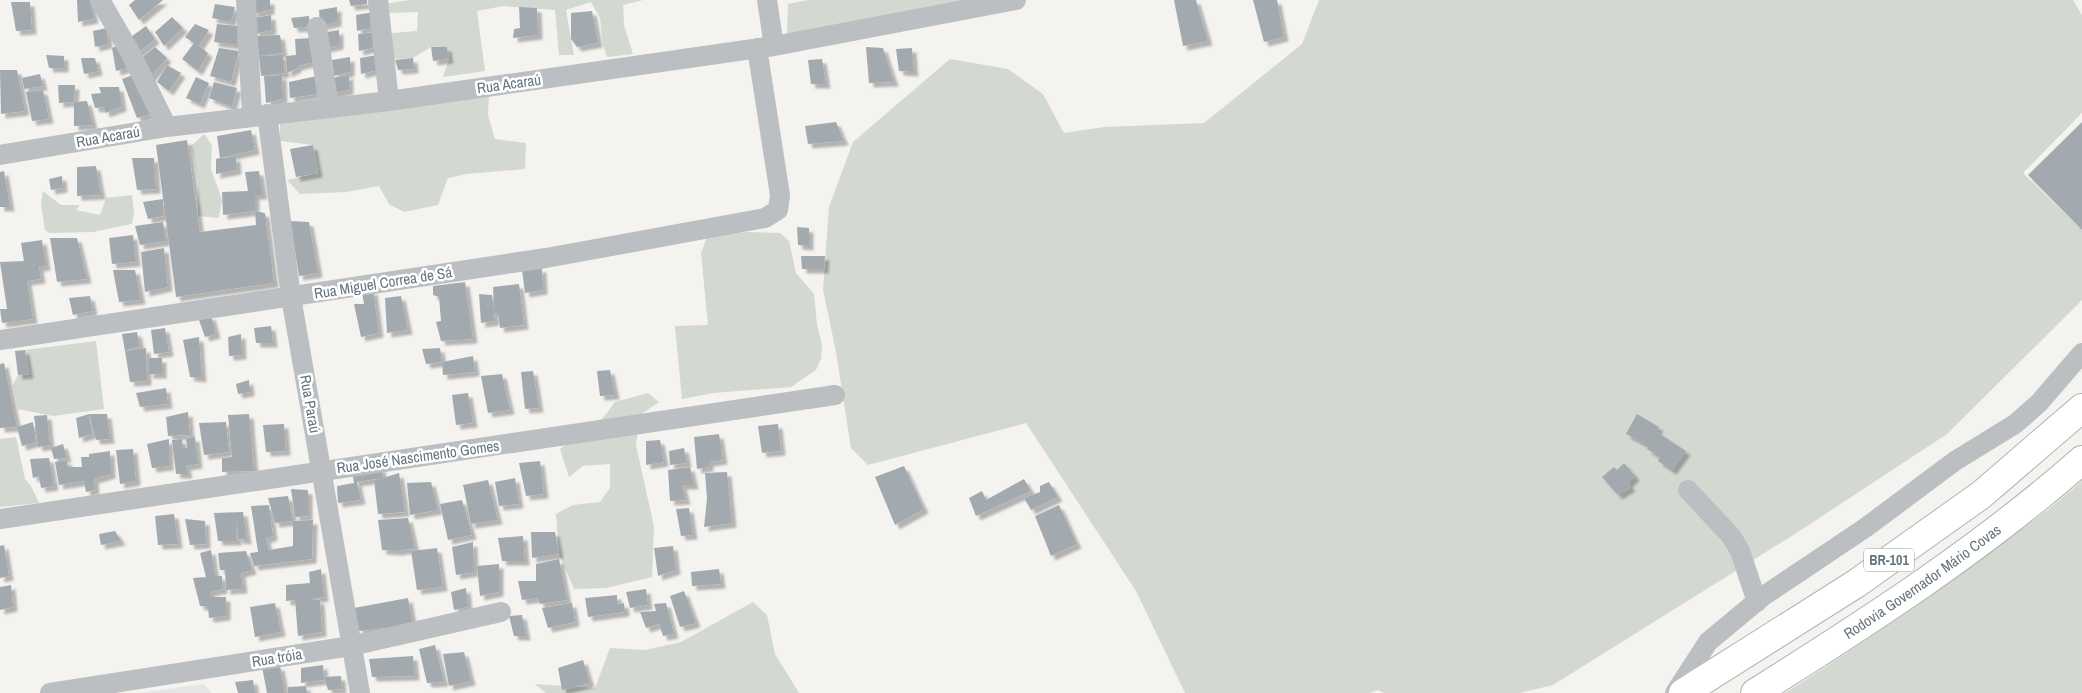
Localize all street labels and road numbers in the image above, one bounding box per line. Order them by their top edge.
street label: Rua Acaraú [476,69,542,98]
street label: Rua Acaraú [74,121,141,152]
street label: Rua Miguel Correa de Sá [312,261,454,304]
street label: Rua Paraú [295,373,326,435]
street label: Rua José Nascimento Gomes [335,435,501,478]
street label: Rodovia Governador Mário Covas [1839,519,2005,644]
road number: BR-101 [1864,548,1914,572]
street label: Rua tróia [250,643,304,672]

